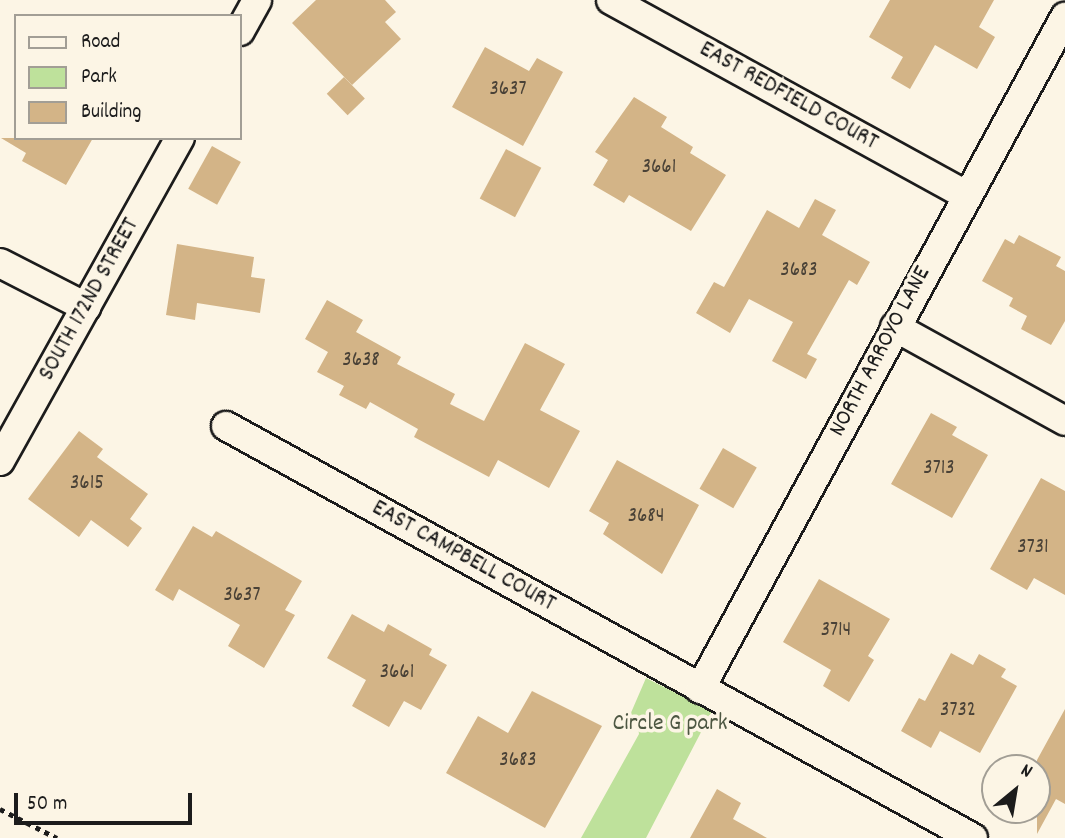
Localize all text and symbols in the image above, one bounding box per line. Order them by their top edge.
legend [14,14,242,140]
text: Road [81,28,120,58]
street label: EAST REDFIELD COURT [694,36,882,158]
text: Park [81,63,117,93]
house number: 3637 [490,77,526,103]
text: Building [81,98,141,128]
house number: 3661 [642,155,676,181]
street label: SOUTH 172ND STREET [33,214,147,386]
house number: 3683 [780,258,818,284]
street label: NORTH ARROYO LANE [824,262,938,442]
house number: 3638 [342,348,380,374]
house number: 3713 [923,456,955,482]
house number: 3615 [70,471,104,497]
street label: EAST CAMPBELL COURT [366,495,560,619]
house number: 3684 [628,504,664,530]
house number: 3731 [1017,535,1049,561]
house number: 3637 [224,583,260,609]
house number: 3714 [821,618,851,644]
house number: 3661 [380,660,414,686]
house number: 3732 [940,698,976,724]
park label: Circle G park [612,711,728,739]
house number: 3683 [499,748,537,774]
north arrow [981,754,1051,824]
text: N [1015,758,1037,786]
scale bar [18,778,196,822]
text: 50 m [27,790,67,820]

